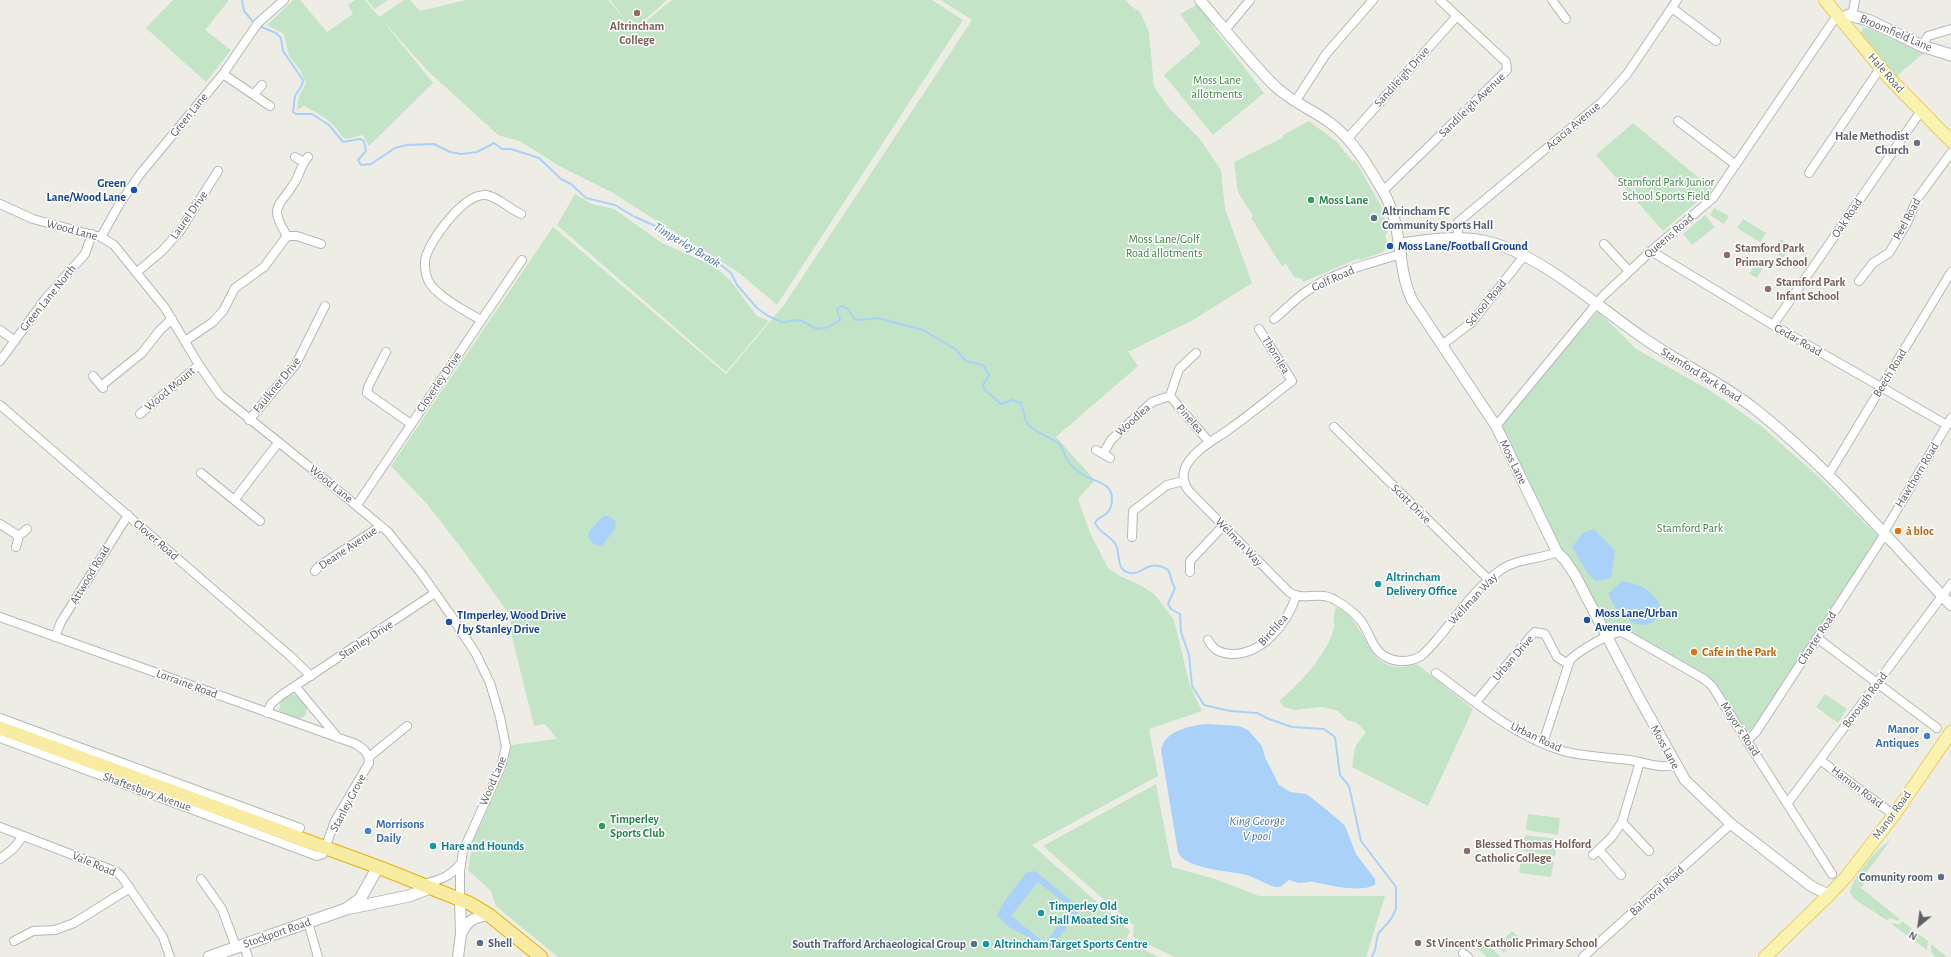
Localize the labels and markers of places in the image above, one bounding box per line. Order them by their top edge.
marker: Altrincham College [632,8,642,18]
place label: Altrincham College [610,19,664,47]
place label: Hale Methodist Church [1835,129,1909,157]
marker: Hale Methodist Church [1912,138,1922,148]
place label: Green Lane/Wood Lane [47,176,126,204]
marker: Green Lane/Wood Lane [129,185,139,195]
place label: Moss Lane [1319,193,1368,207]
marker: Moss Lane [1306,195,1316,205]
place label: Altrincham FC Community Sports Hall [1382,204,1493,232]
marker: Altrincham FC Community Sports Hall [1369,213,1379,223]
place label: Moss Lane/Football Ground [1398,239,1528,253]
marker: Moss Lane/Football Ground [1385,241,1395,251]
place label: Stamford Park Primary School [1735,241,1807,269]
marker: Stamford Park Primary School [1722,250,1732,260]
place label: Stamford Park Infant School [1776,275,1845,303]
marker: Stamford Park Infant School [1763,284,1773,294]
place label: à bloc [1906,524,1934,538]
marker: à bloc [1893,526,1903,536]
place label: Altrincham Delivery Office [1386,570,1457,598]
marker: Altrincham Delivery Office [1373,579,1383,589]
place label: Moss Lane/Urban Avenue [1595,606,1677,634]
place label: TImperley, Wood Drive / by Stanley Drive [457,608,566,636]
marker: Moss Lane/Urban Avenue [1582,615,1592,625]
marker: TImperley, Wood Drive / by Stanley Drive [444,617,454,627]
place label: Cafe in the Park [1702,645,1776,659]
marker: Cafe in the Park [1689,647,1699,657]
place label: Manor Antiques [1876,722,1919,750]
marker: Manor Antiques [1922,731,1932,741]
place label: Timperley Sports Club [610,812,665,840]
place label: Morrisons Daily [376,817,424,845]
marker: Timperley Sports Club [597,821,607,831]
marker: Morrisons Daily [363,826,373,836]
place label: Blessed Thomas Holford Catholic College [1475,837,1591,865]
place label: Hare and Hounds [441,839,524,853]
marker: Hare and Hounds [428,841,438,851]
marker: Blessed Thomas Holford Catholic College [1462,846,1472,856]
place label: Comunity room [1859,870,1933,884]
marker: Comunity room [1936,872,1946,882]
place label: Timperley Old Hall Moated Site [1049,899,1129,927]
marker: Timperley Old Hall Moated Site [1036,908,1046,918]
place label: Shell [488,936,512,950]
place label: St Vincent's Catholic Primary School [1426,936,1597,950]
place label: South Trafford Archaeological Group [792,937,966,951]
place label: Altrincham Target Sports Centre [994,937,1148,951]
marker: Shell [475,938,485,948]
marker: St Vincent's Catholic Primary School [1413,938,1423,948]
marker: South Trafford Archaeological Group [969,939,979,949]
marker: Altrincham Target Sports Centre [981,939,991,949]

